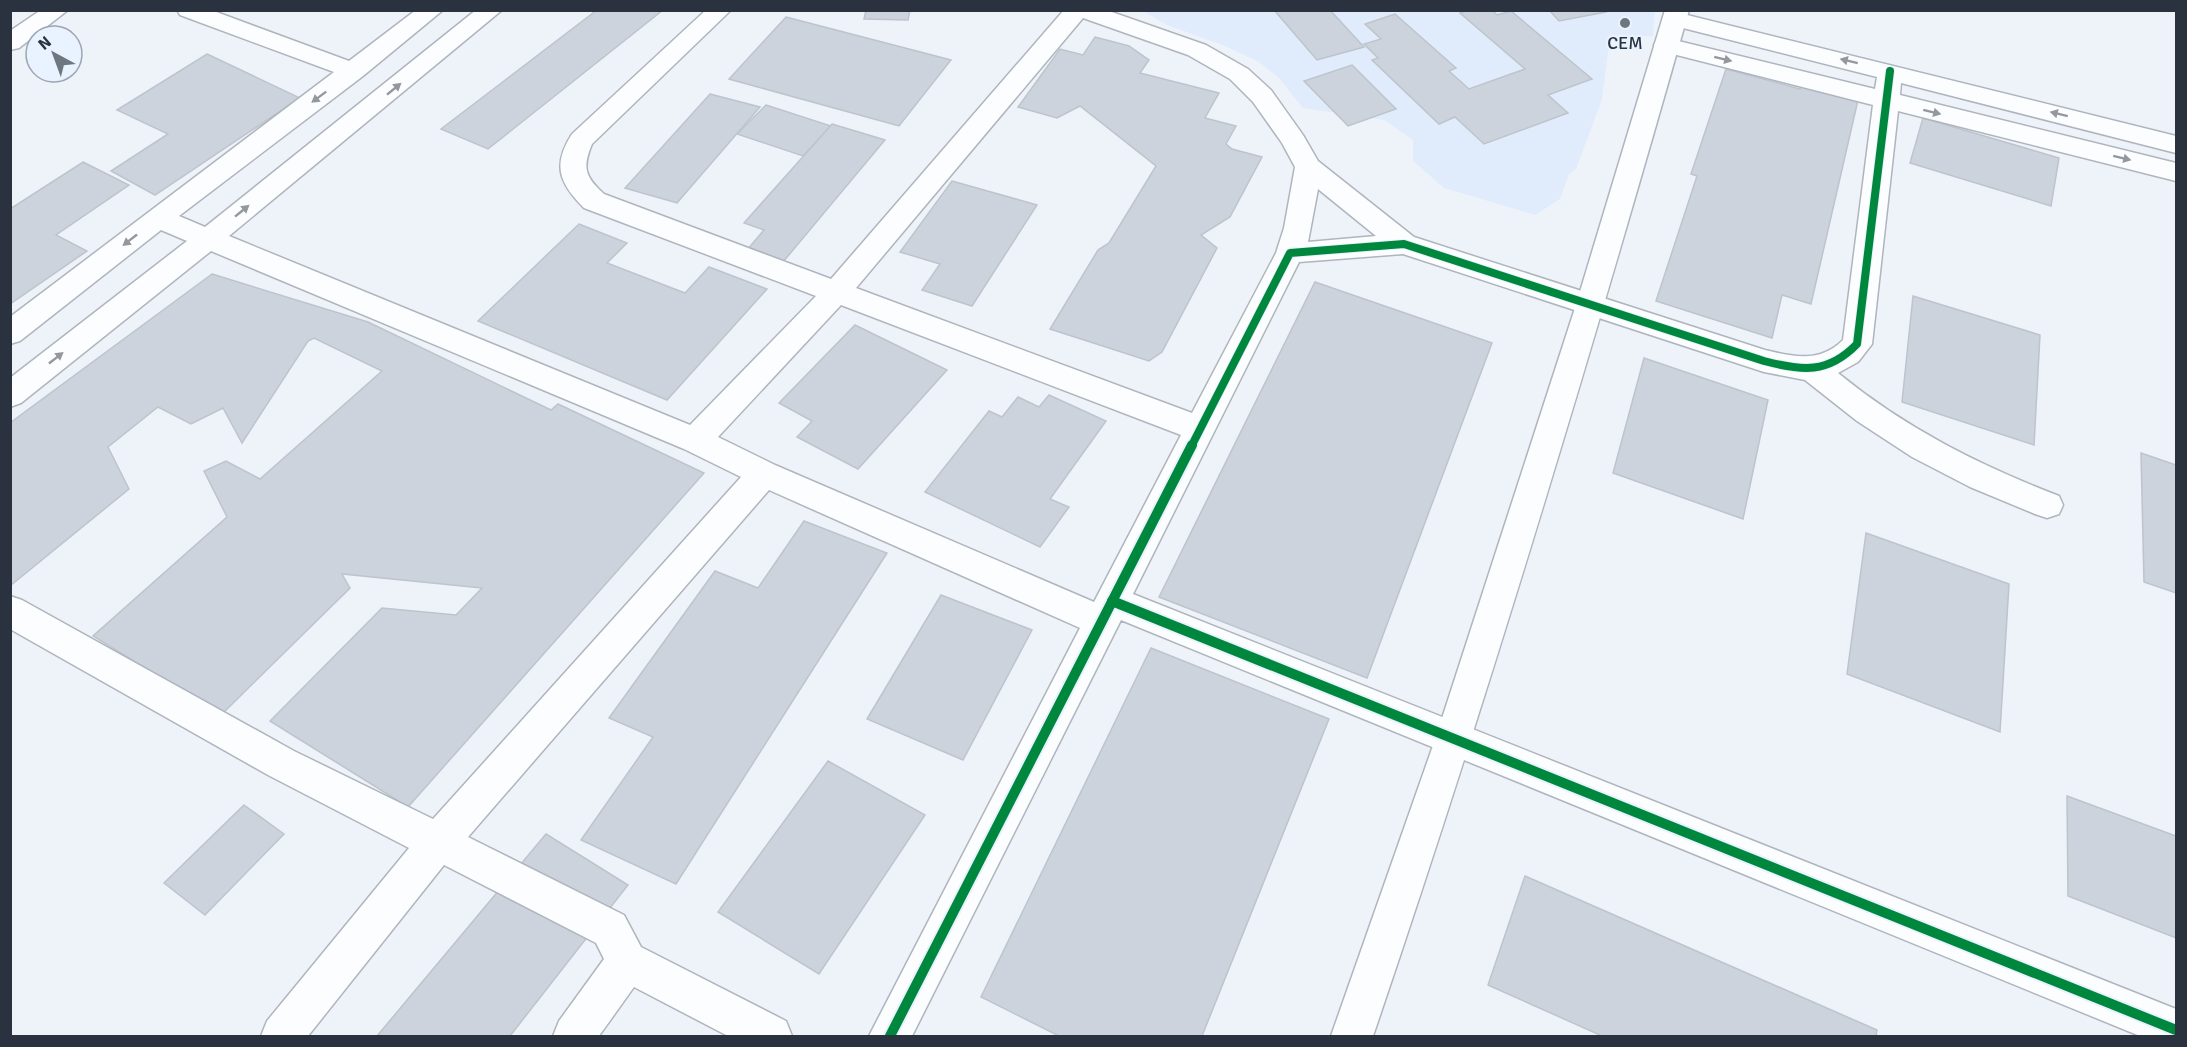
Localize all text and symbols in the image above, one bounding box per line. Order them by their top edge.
marker: CEM [1618,16,1632,30]
north arrow [24,24,84,84]
text: N [34,32,56,55]
place label: CEM [1607,32,1643,54]
one-way arrow [1714,55,1732,65]
one-way arrow [1840,56,1858,66]
one-way arrow [386,82,402,95]
one-way arrow [311,91,327,103]
one-way arrow [1923,108,1942,118]
one-way arrow [2050,108,2068,118]
one-way arrow [2113,154,2131,164]
one-way arrow [235,206,250,218]
one-way arrow [122,233,138,246]
one-way arrow [49,353,64,365]

